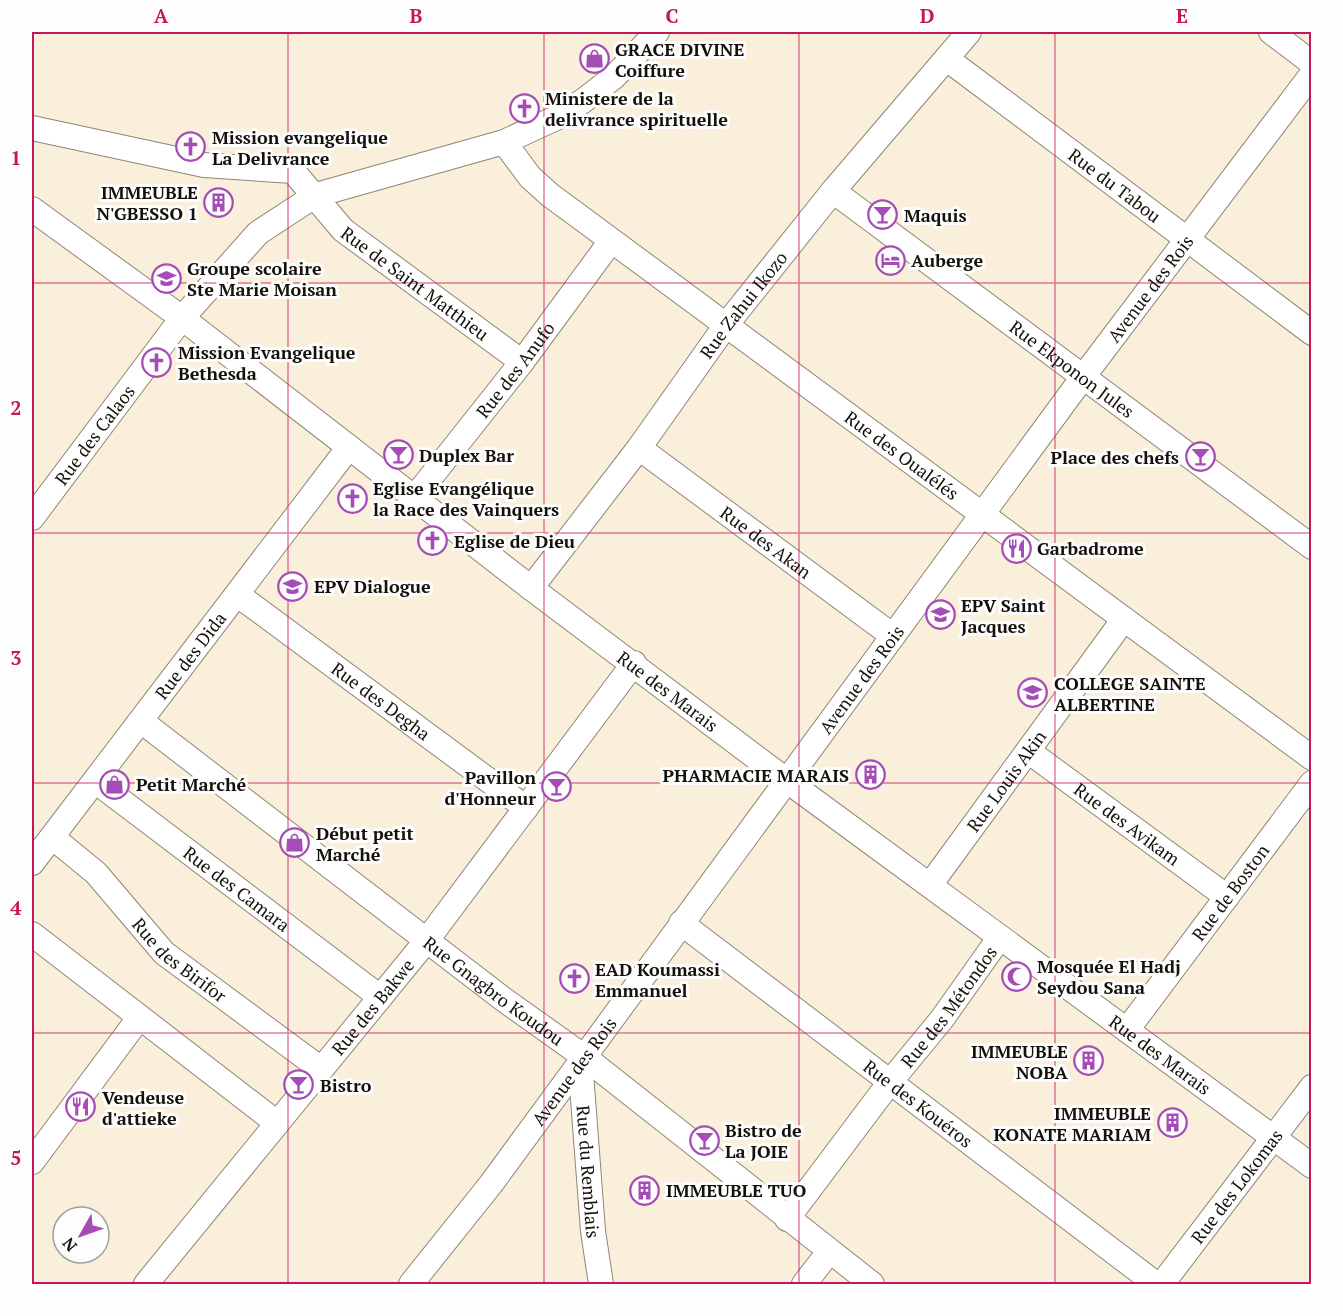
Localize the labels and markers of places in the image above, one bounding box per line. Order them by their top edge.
place label: GRACE DIVINE Coiffure [615,37,744,82]
shop icon: GRACE DIVINE Coiffure [578,43,610,75]
place label: Ministere de la delivrance spirituelle [545,86,728,131]
church icon: Ministere de la delivrance spirituelle [508,92,540,124]
place label: Mission evangelique La Delivrance [212,125,388,170]
church icon: Mission evangelique La Delivrance [175,131,207,163]
place label: IMMEUBLE N'GBESSO 1 [96,180,198,225]
building icon: IMMEUBLE N'GBESSO 1 [203,186,235,218]
bar icon: Maquis [867,199,899,231]
place label: Maquis [904,203,967,227]
hotel icon: Auberge [874,244,906,276]
place label: Auberge [911,248,983,272]
place label: Groupe scolaire Ste Marie Moisan [187,256,337,301]
school or university icon: Groupe scolaire Ste Marie Moisan [150,262,182,294]
place label: Mission Evangelique Bethesda [178,340,356,385]
church icon: Mission Evangelique Bethesda [141,346,173,378]
bar icon: Duplex Bar [382,439,414,471]
bar icon: Place des chefs [1184,441,1216,473]
place label: Duplex Bar [419,443,514,467]
place label: Place des chefs [1050,445,1179,469]
place label: Eglise Evangélique la Race des Vainquers [373,476,559,521]
church icon: Eglise Evangélique la Race des Vainquers [336,482,368,514]
church icon: Eglise de Dieu [417,525,449,557]
place label: Eglise de Dieu [454,529,575,553]
restaurant icon: Garbadrome [1000,532,1032,564]
place label: Garbadrome [1037,536,1144,560]
school or university icon: EPV Dialogue [277,570,309,602]
place label: EPV Dialogue [314,574,431,598]
place label: EPV Saint Jacques [961,593,1046,638]
school or university icon: EPV Saint Jacques [924,599,956,631]
place label: COLLEGE SAINTE ALBERTINE [1054,671,1206,716]
school or university icon: COLLEGE SAINTE ALBERTINE [1017,677,1049,709]
building icon: PHARMACIE MARAIS [854,759,886,791]
place label: PHARMACIE MARAIS [663,763,849,787]
place label: Pavillon d'Honneur [445,765,536,810]
shop icon: Petit Marché [99,768,131,800]
bar icon: Pavillon d'Honneur [541,771,573,803]
place label: Petit Marché [136,772,247,796]
place label: Début petit Marché [316,821,414,866]
shop icon: Début petit Marché [279,827,311,859]
place label: Mosquée El Hadj Seydou Sana [1037,954,1181,999]
place label: EAD Koumassi Emmanuel [595,957,720,1002]
mosque icon: Mosquée El Hadj Seydou Sana [1000,960,1032,992]
church icon: EAD Koumassi Emmanuel [558,963,590,995]
place label: IMMEUBLE NOBA [971,1039,1069,1084]
building icon: IMMEUBLE NOBA [1073,1045,1105,1077]
bar icon: Bistro [283,1069,315,1101]
place label: Bistro [320,1073,372,1097]
place label: Vendeuse d'attieke [102,1085,184,1130]
restaurant icon: Vendeuse d'attieke [65,1091,97,1123]
place label: IMMEUBLE KONATE MARIAM [994,1101,1151,1146]
building icon: IMMEUBLE KONATE MARIAM [1156,1107,1188,1139]
place label: Bistro de La JOIE [725,1118,802,1163]
bar icon: Bistro de La JOIE [688,1124,720,1156]
building icon: IMMEUBLE TUO [629,1174,661,1206]
place label: IMMEUBLE TUO [666,1178,806,1202]

